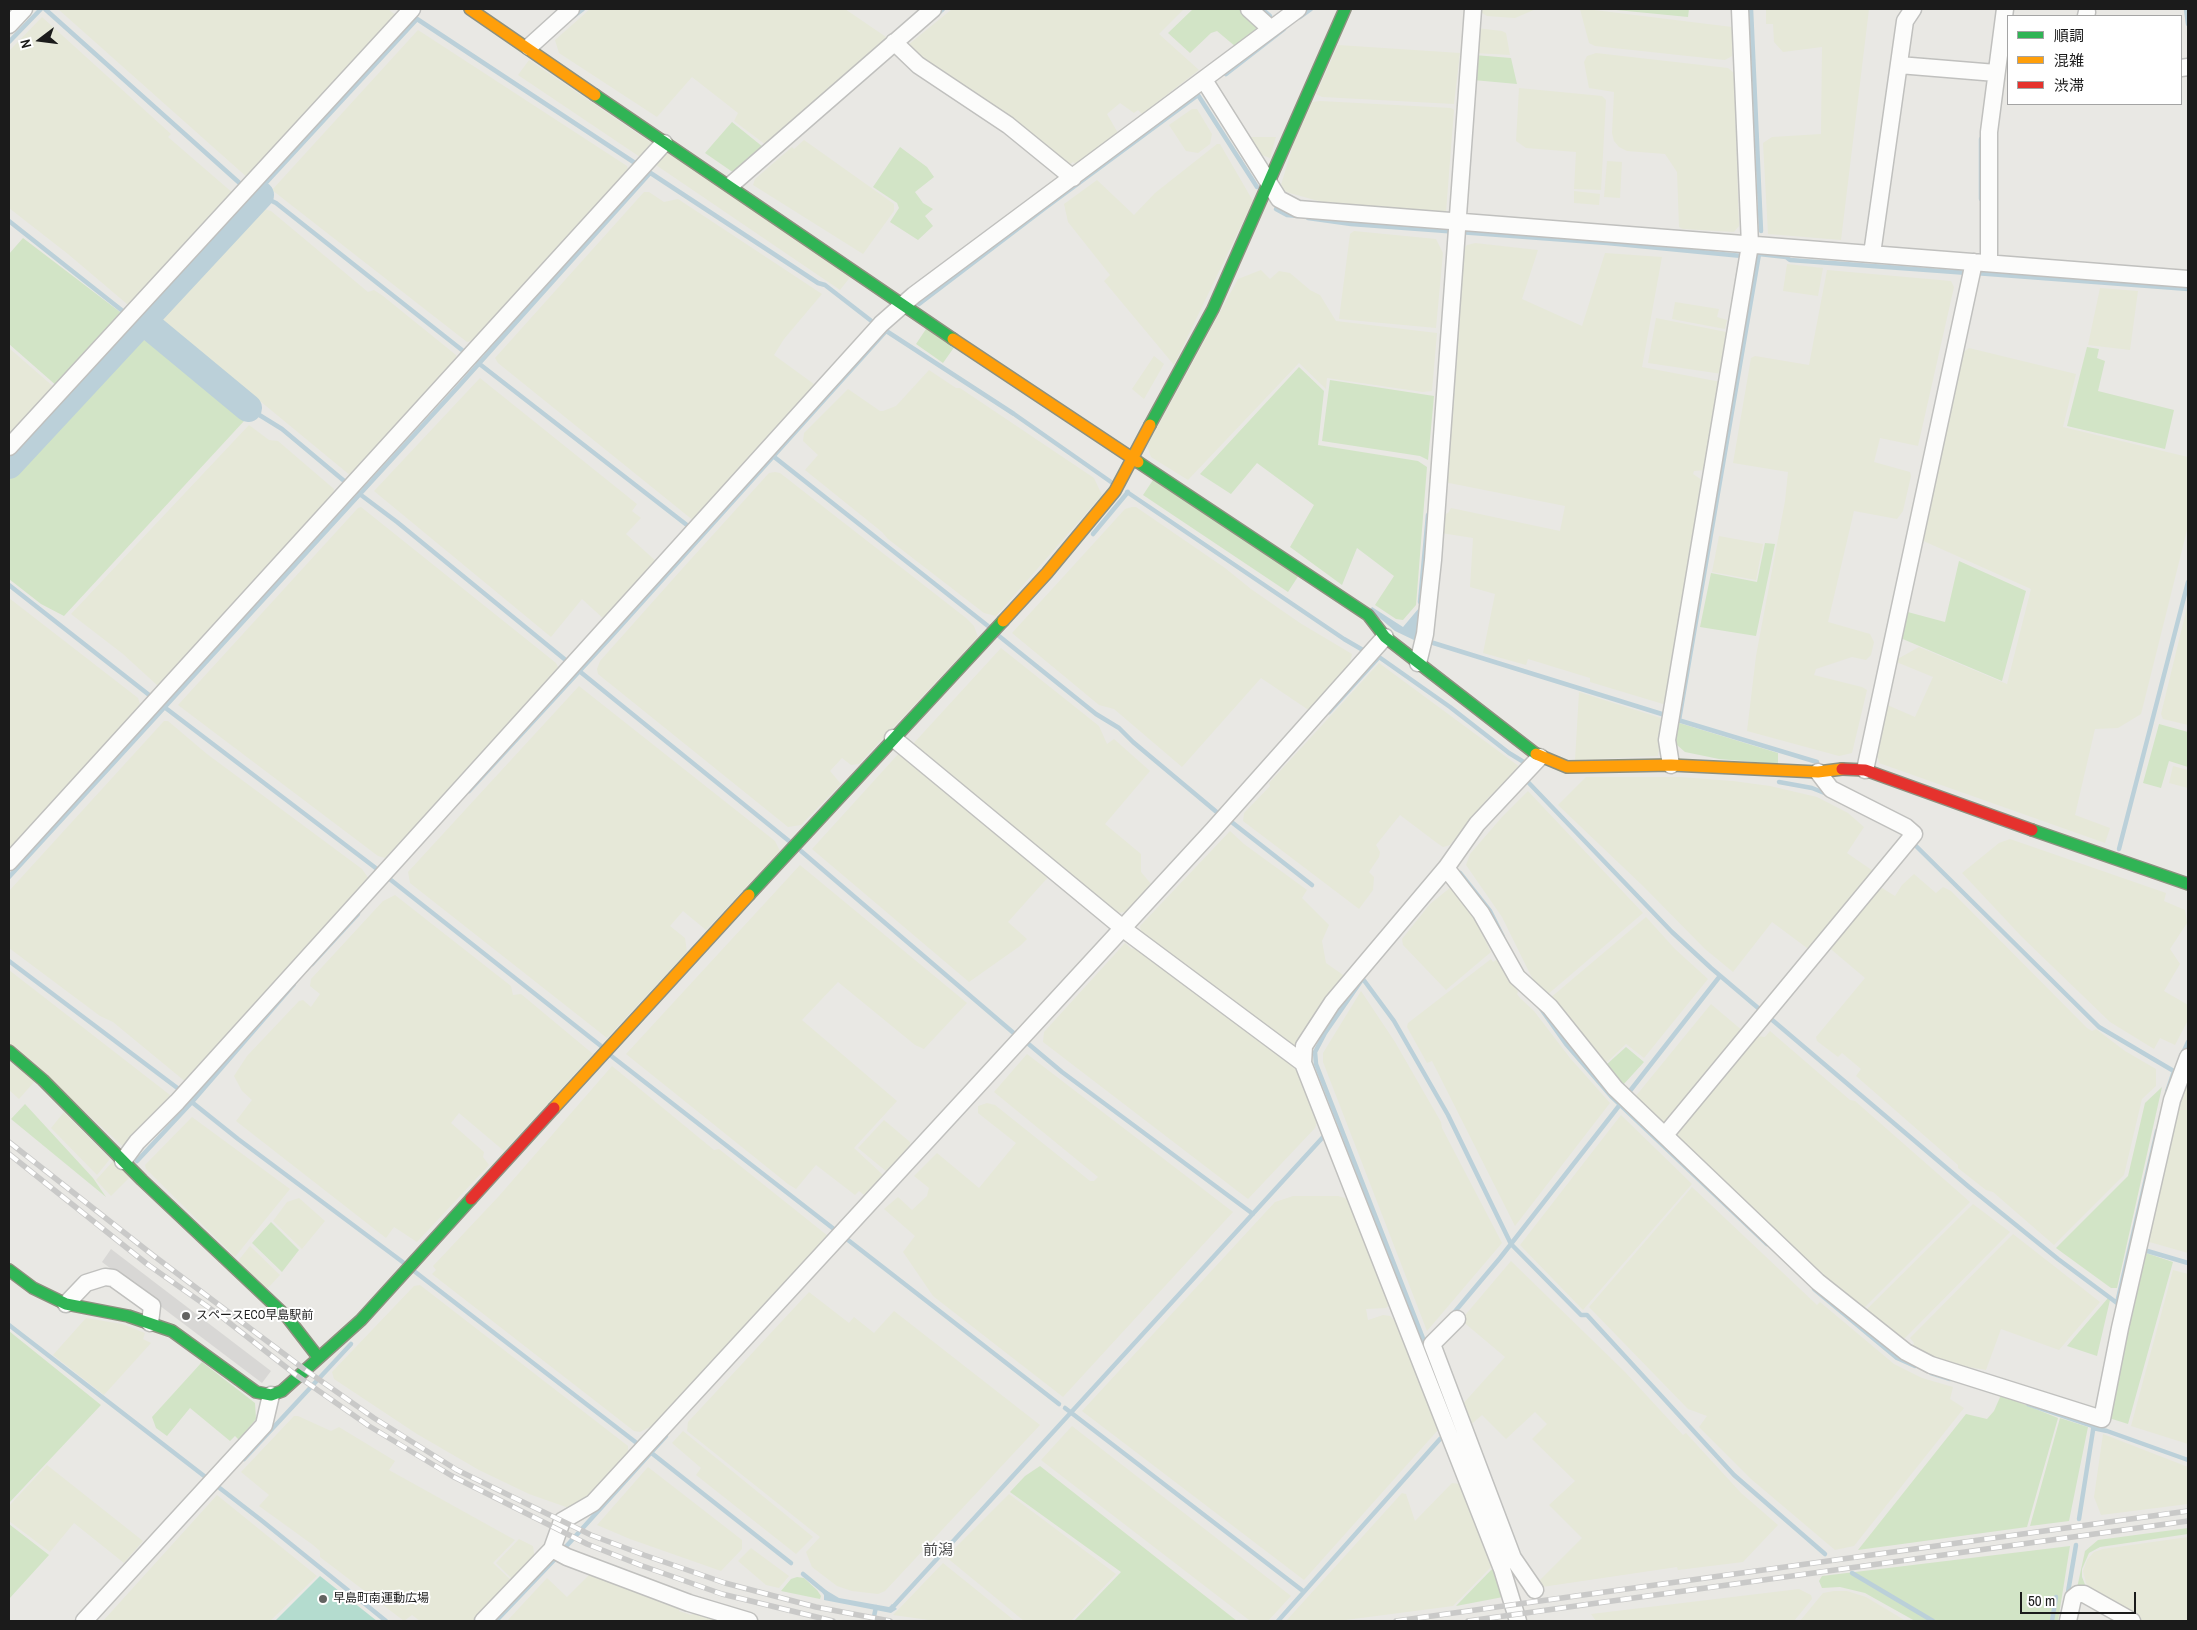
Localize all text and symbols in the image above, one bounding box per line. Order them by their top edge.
north arrow [15,15,65,65]
legend [2007,15,2182,105]
text: 順調 [2054,25,2084,46]
text: N [16,38,35,50]
text: 混雑 [2054,50,2084,71]
text: 渋滞 [2054,75,2084,96]
place label: スペースECO早島駅前 [196,1309,313,1323]
marker: スペースECO早島駅前 [180,1310,192,1322]
district label: 前潟 [923,1542,953,1560]
scale bar [2022,1582,2138,1614]
text: 50 m [2028,1590,2055,1611]
place label: 早島町南運動広場 [333,1592,429,1606]
marker: 早島町南運動広場 [317,1593,329,1605]

